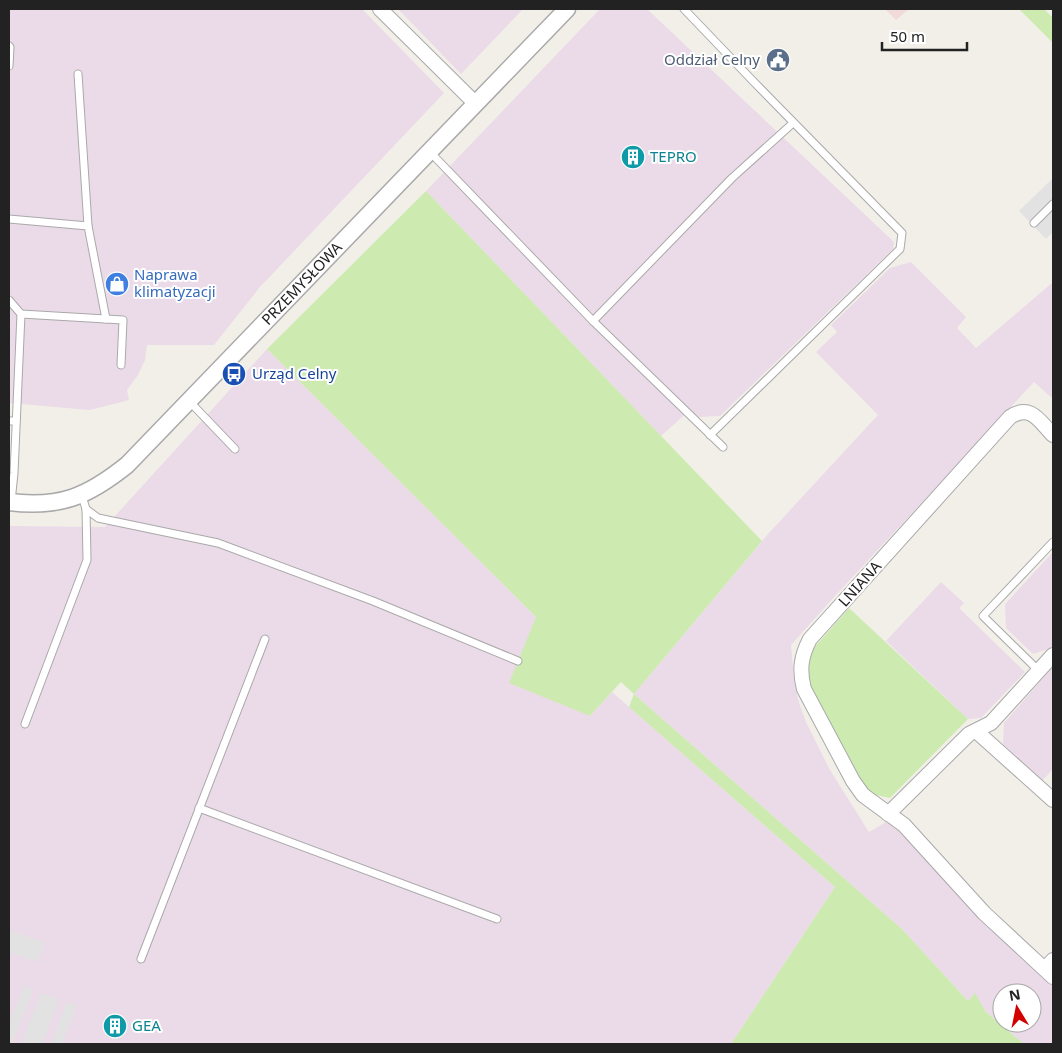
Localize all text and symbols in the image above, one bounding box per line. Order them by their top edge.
scale bar [882,20,967,52]
text: 50 m [890,26,925,46]
public building icon: Oddział Celny [765,47,791,73]
place label: Oddział Celny [664,49,760,69]
building icon: TEPRO [620,144,646,170]
place label: TEPRO [650,146,697,166]
street label: PRZEMYSŁOWA [257,237,346,329]
place label: Naprawa klimatyzacji [134,264,216,301]
shop icon: Naprawa klimatyzacji [104,271,130,297]
bus stop icon: Urząd Celny [221,361,247,387]
place label: Urząd Celny [252,363,337,383]
street label: LNIANA [833,556,885,610]
north arrow [992,983,1042,1033]
text: N [1007,984,1022,1005]
building icon: GEA [102,1013,128,1039]
place label: GEA [132,1015,161,1035]

